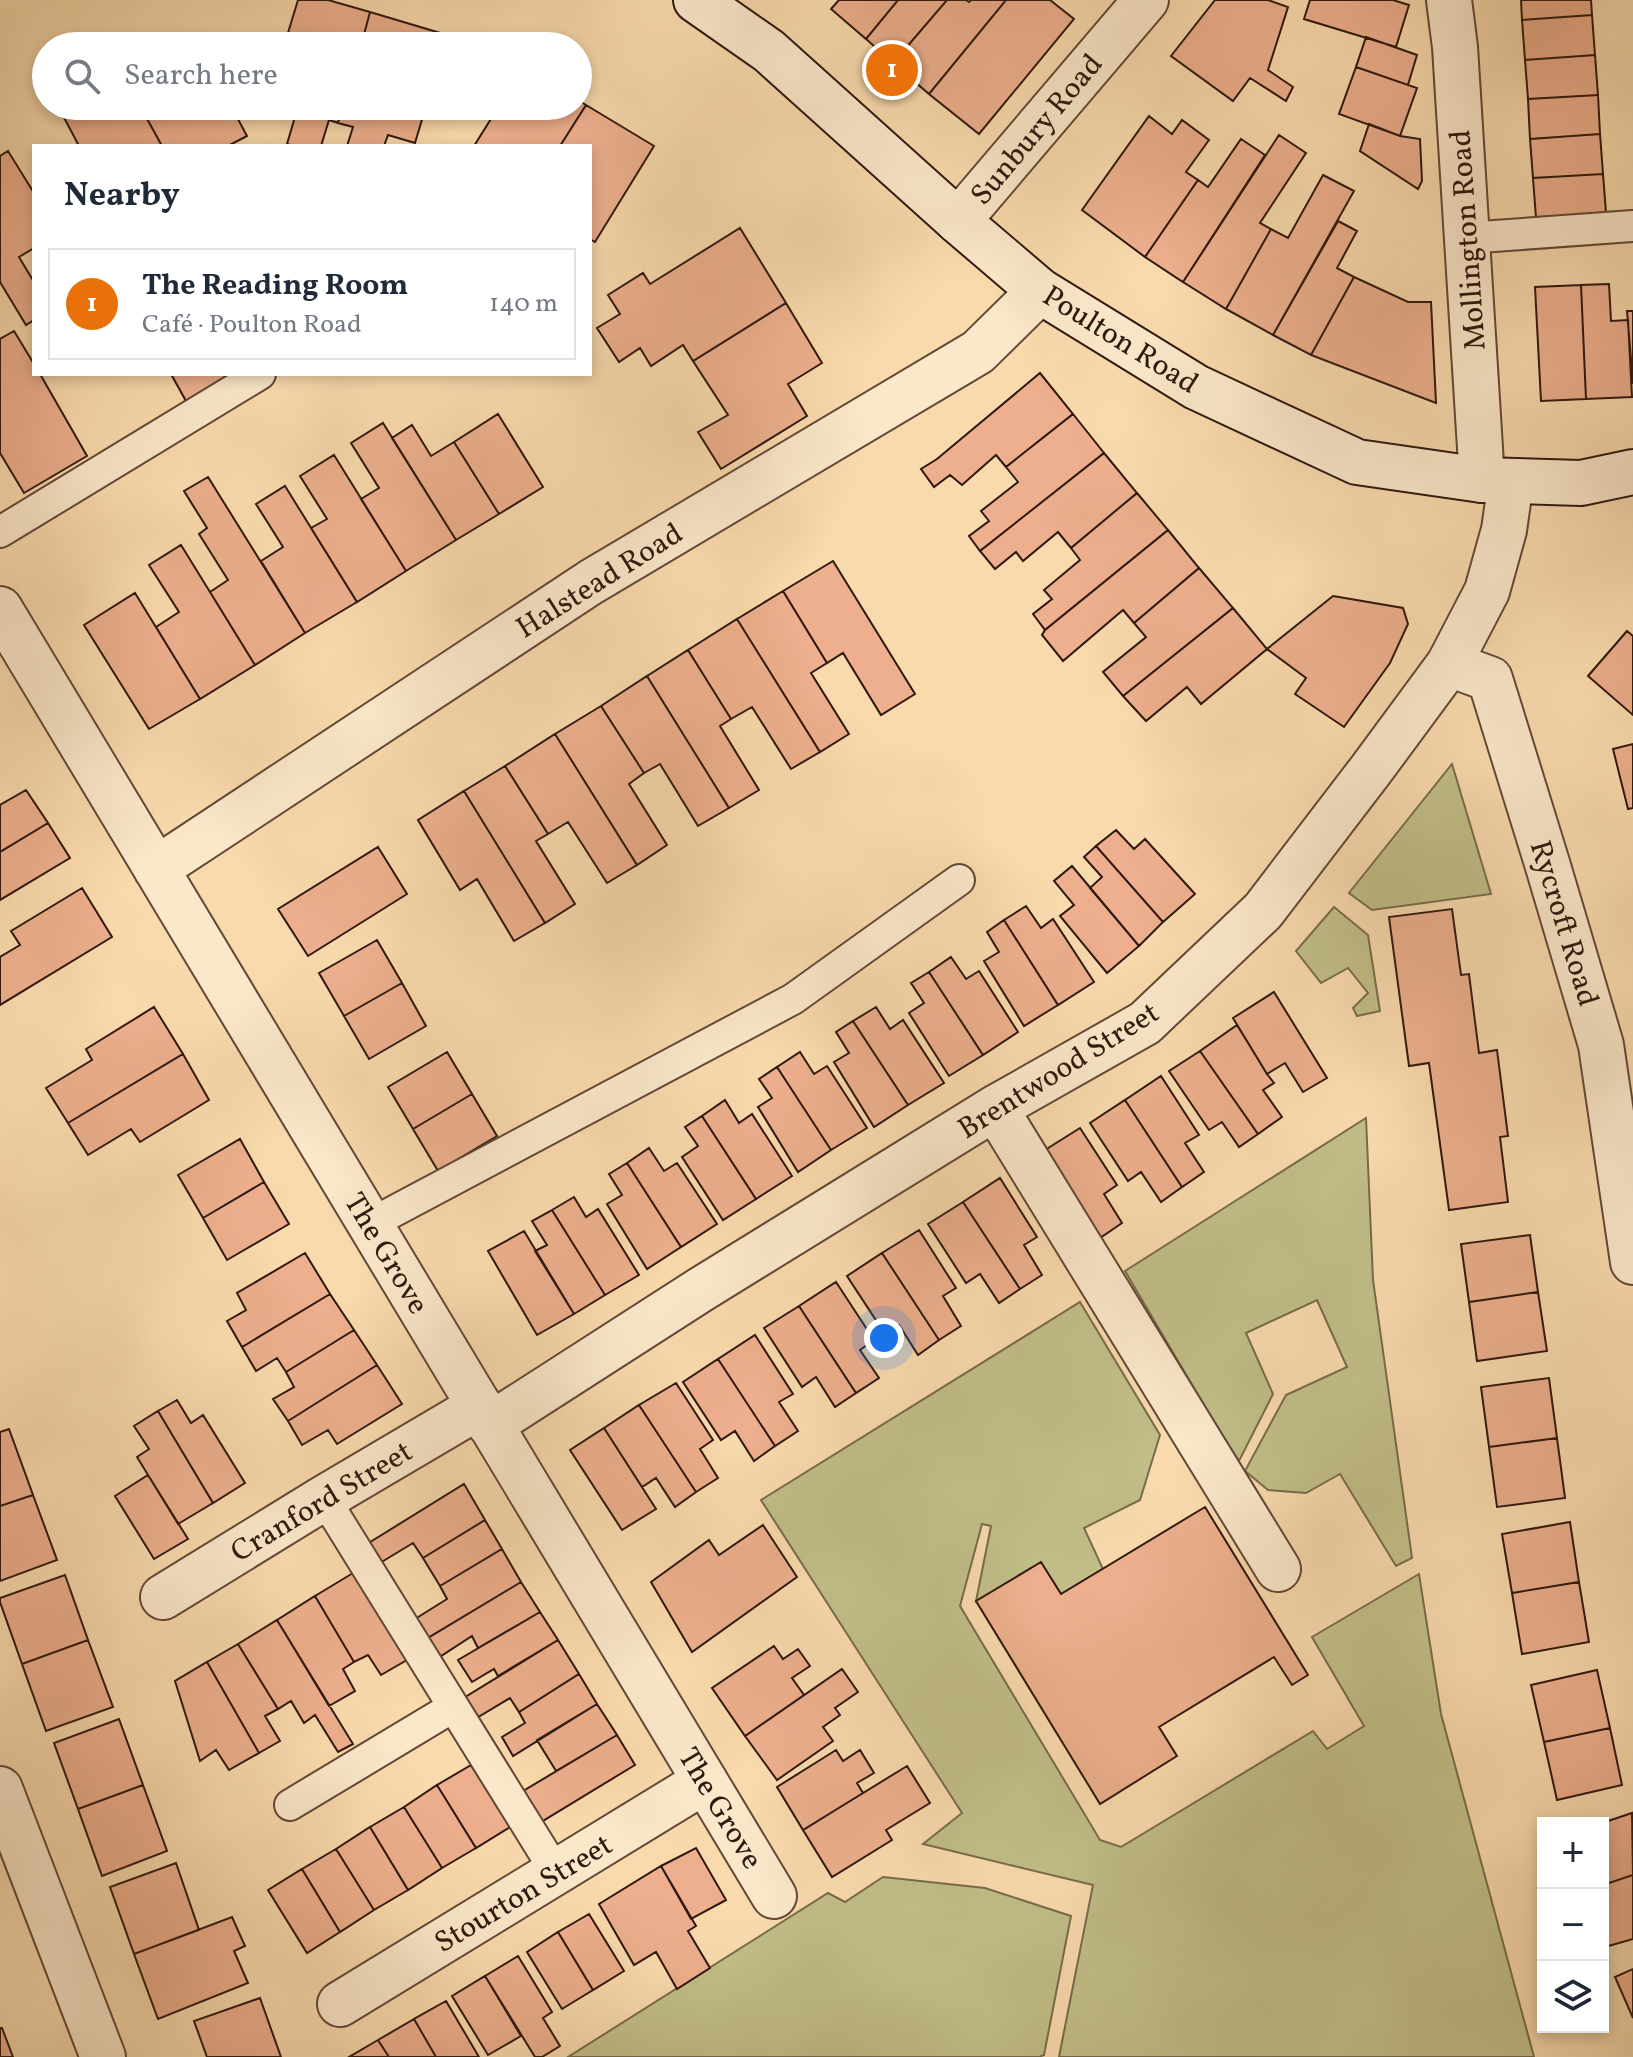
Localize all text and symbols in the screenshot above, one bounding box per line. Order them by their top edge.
search box [32,32,592,120]
pin: 1 [866,40,918,100]
street label: Sunbury Road [962,45,1114,215]
icon: search [60,54,104,98]
text: Search here [124,55,278,97]
street label: Mollington Road [1440,128,1498,352]
text: Nearby [64,173,180,220]
text: The Reading Room [142,265,408,307]
street label: Poulton Road [1034,276,1206,405]
text: 1 [87,286,97,322]
text: 140 m [489,286,558,322]
text: Café · Poulton Road [142,307,362,343]
street label: Halstead Road [509,514,691,650]
street label: Rycroft Road [1518,835,1608,1012]
street label: Brentwood Street [950,993,1168,1151]
street label: The Grove [333,1185,438,1323]
your location [864,1318,904,1358]
street label: Cranford Street [223,1432,421,1574]
street label: The Grove [667,1740,772,1878]
map controls [1537,1817,1609,2033]
button: + [1537,1817,1609,1889]
street label: Stourton Street [427,1825,621,1964]
button: − [1537,1889,1609,1961]
button: layers [1537,1961,1609,2033]

